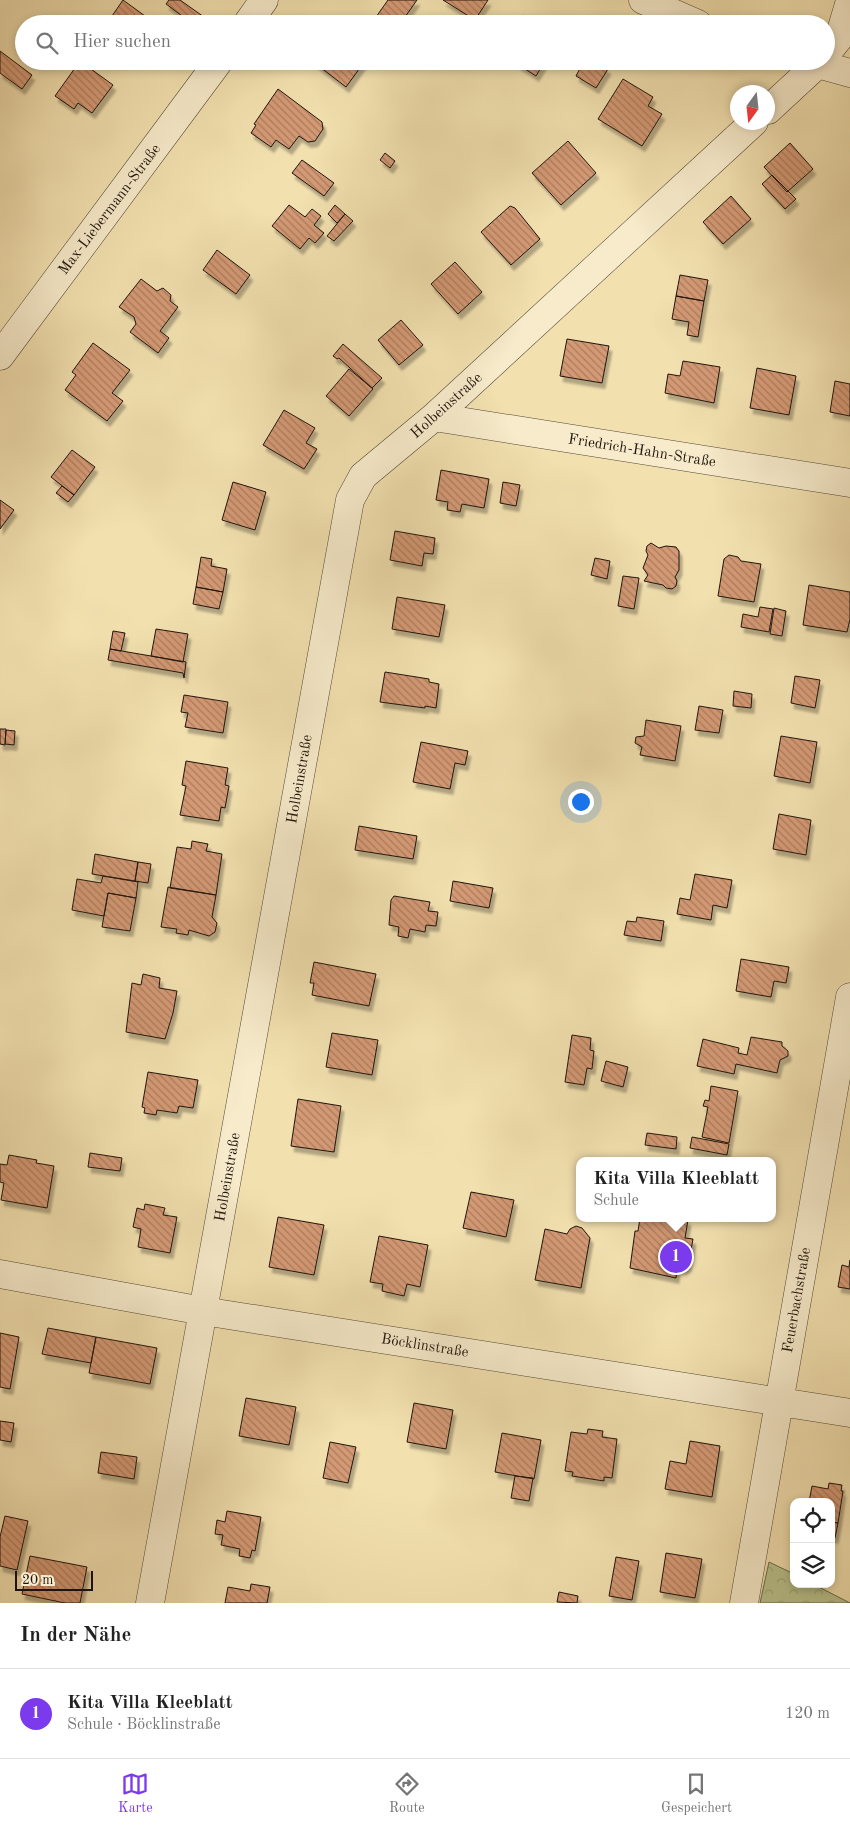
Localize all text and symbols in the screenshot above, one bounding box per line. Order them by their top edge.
search box [15,15,835,70]
icon: search [33,29,61,57]
text: Hier suchen [73,33,171,52]
north arrow [730,85,775,130]
street label: Max-Liebermann-Straße [56,142,164,278]
street label: Holbeinstraße [408,370,486,442]
street label: Friedrich-Hahn-Straße [567,432,717,471]
street label: Holbeinstraße [285,733,316,825]
your location [568,789,594,815]
street label: Holbeinstraße [213,1131,244,1223]
popup [576,1157,776,1222]
text: Kita Villa Kleeblatt [593,1170,759,1189]
text: Schule [593,1193,639,1209]
pin: 1 [660,1238,692,1276]
street label: Feuerbachstraße [781,1246,814,1354]
street label: Böcklinstraße [380,1332,470,1361]
map controls [790,1498,835,1588]
button: locate [790,1498,835,1543]
button: layers [790,1543,835,1588]
scale bar [15,1568,92,1591]
text: 20 m [22,1573,53,1587]
text: In der Nähe [20,1625,131,1646]
text: Kita Villa Kleeblatt [67,1694,233,1713]
text: 1 [31,1706,41,1722]
text: 120 m [785,1706,830,1722]
text: Schule · Böcklinstraße [67,1717,221,1733]
tab: Karte [118,1770,153,1817]
tab: Route [389,1770,425,1817]
tab: Gespeichert [661,1770,732,1817]

